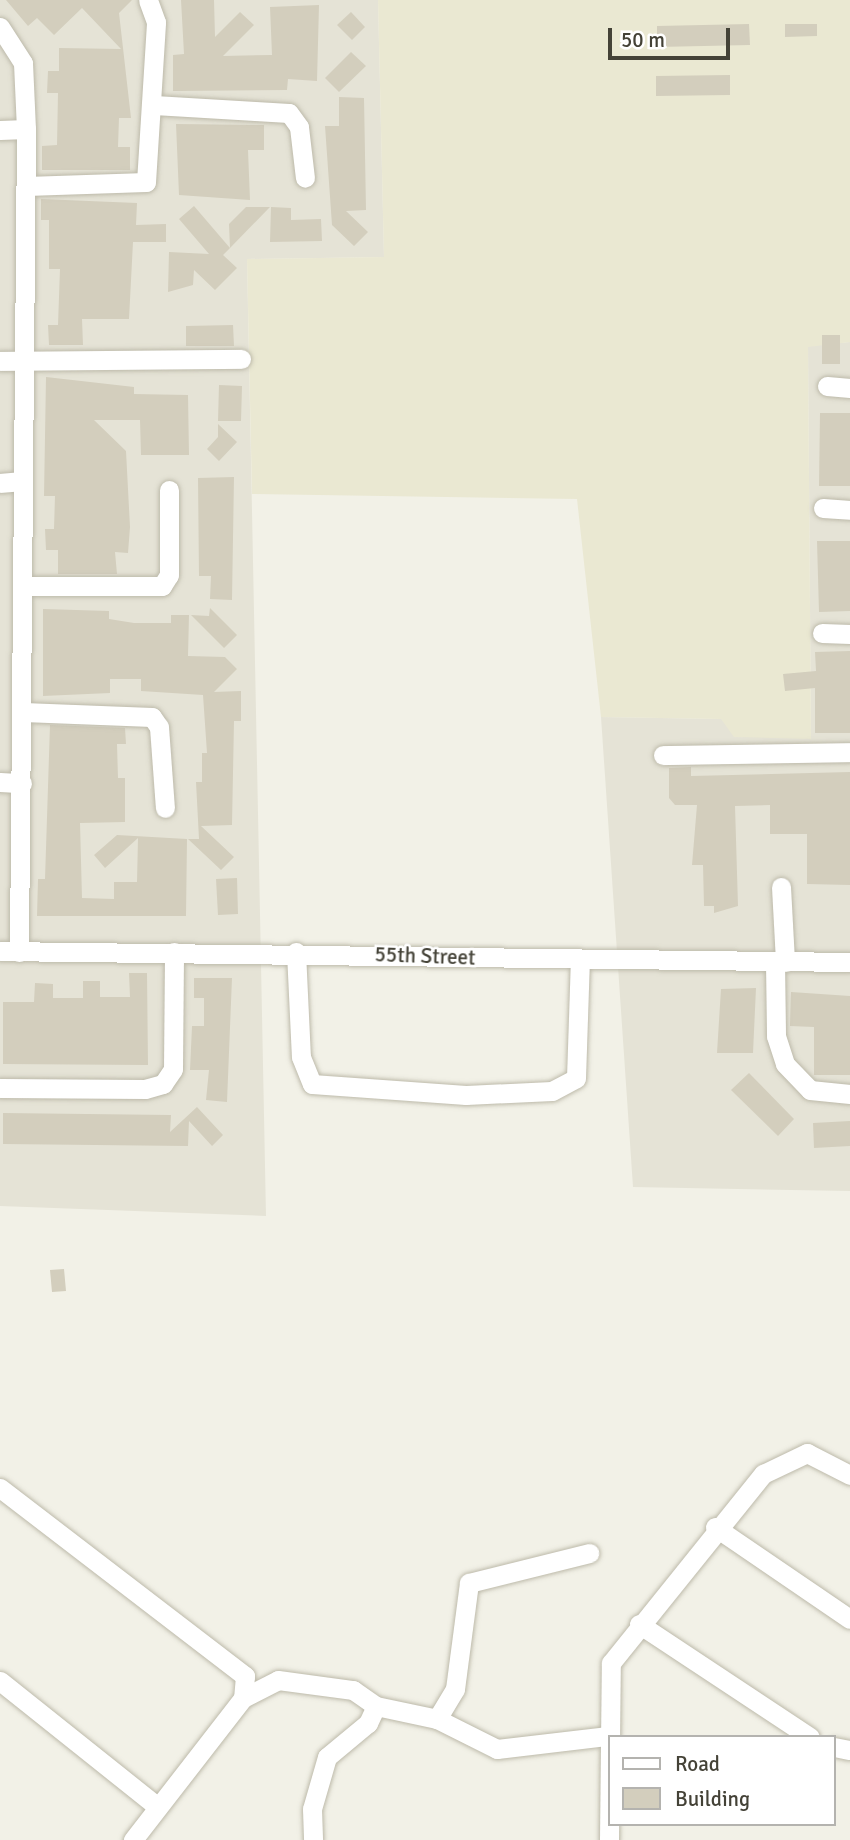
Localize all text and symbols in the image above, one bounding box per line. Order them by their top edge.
scale bar [612,14,734,58]
text: 50 m [621,27,665,53]
street label: 55th Street [374,942,476,970]
legend [608,1735,836,1826]
text: Road [675,1751,720,1777]
text: Building [675,1786,750,1812]

